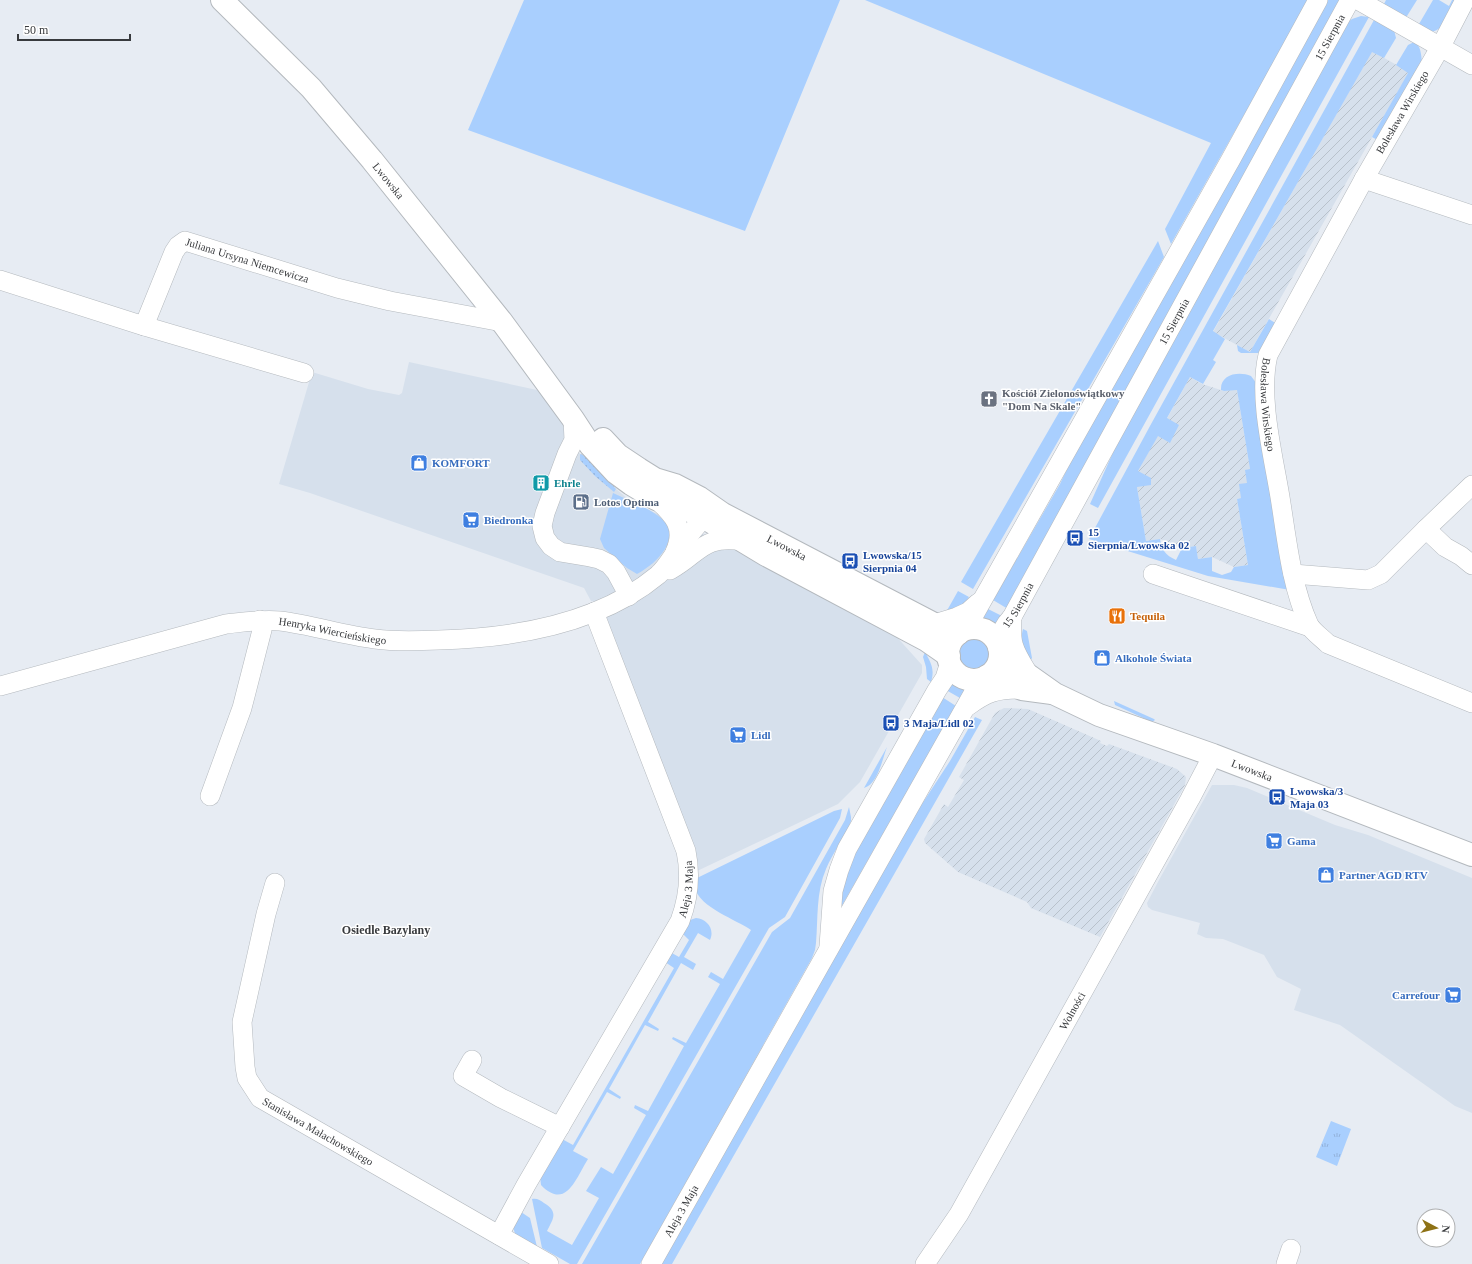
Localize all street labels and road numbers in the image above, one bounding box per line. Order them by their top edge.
street label: 15 Sierpnia [1312,12,1347,62]
street label: Bolesława Wirskiego [1373,68,1431,156]
street label: Lwowska [370,160,407,201]
street label: Juliana Ursyna Niemcewicza [184,236,310,285]
street label: 15 Sierpnia [1157,296,1191,346]
street label: Bolesława Wirskiego [1259,357,1278,453]
street label: Lwowska [765,532,809,562]
street label: 15 Sierpnia [1000,580,1036,630]
street label: Henryka Wiercieńskiego [278,615,387,646]
street label: Lwowska [1230,757,1274,783]
street label: Aleja 3 Maja [676,860,695,919]
street label: Wolności [1057,990,1087,1032]
street label: Stanisława Małachowskiego [261,1095,376,1168]
street label: Aleja 3 Maja [662,1183,700,1239]

